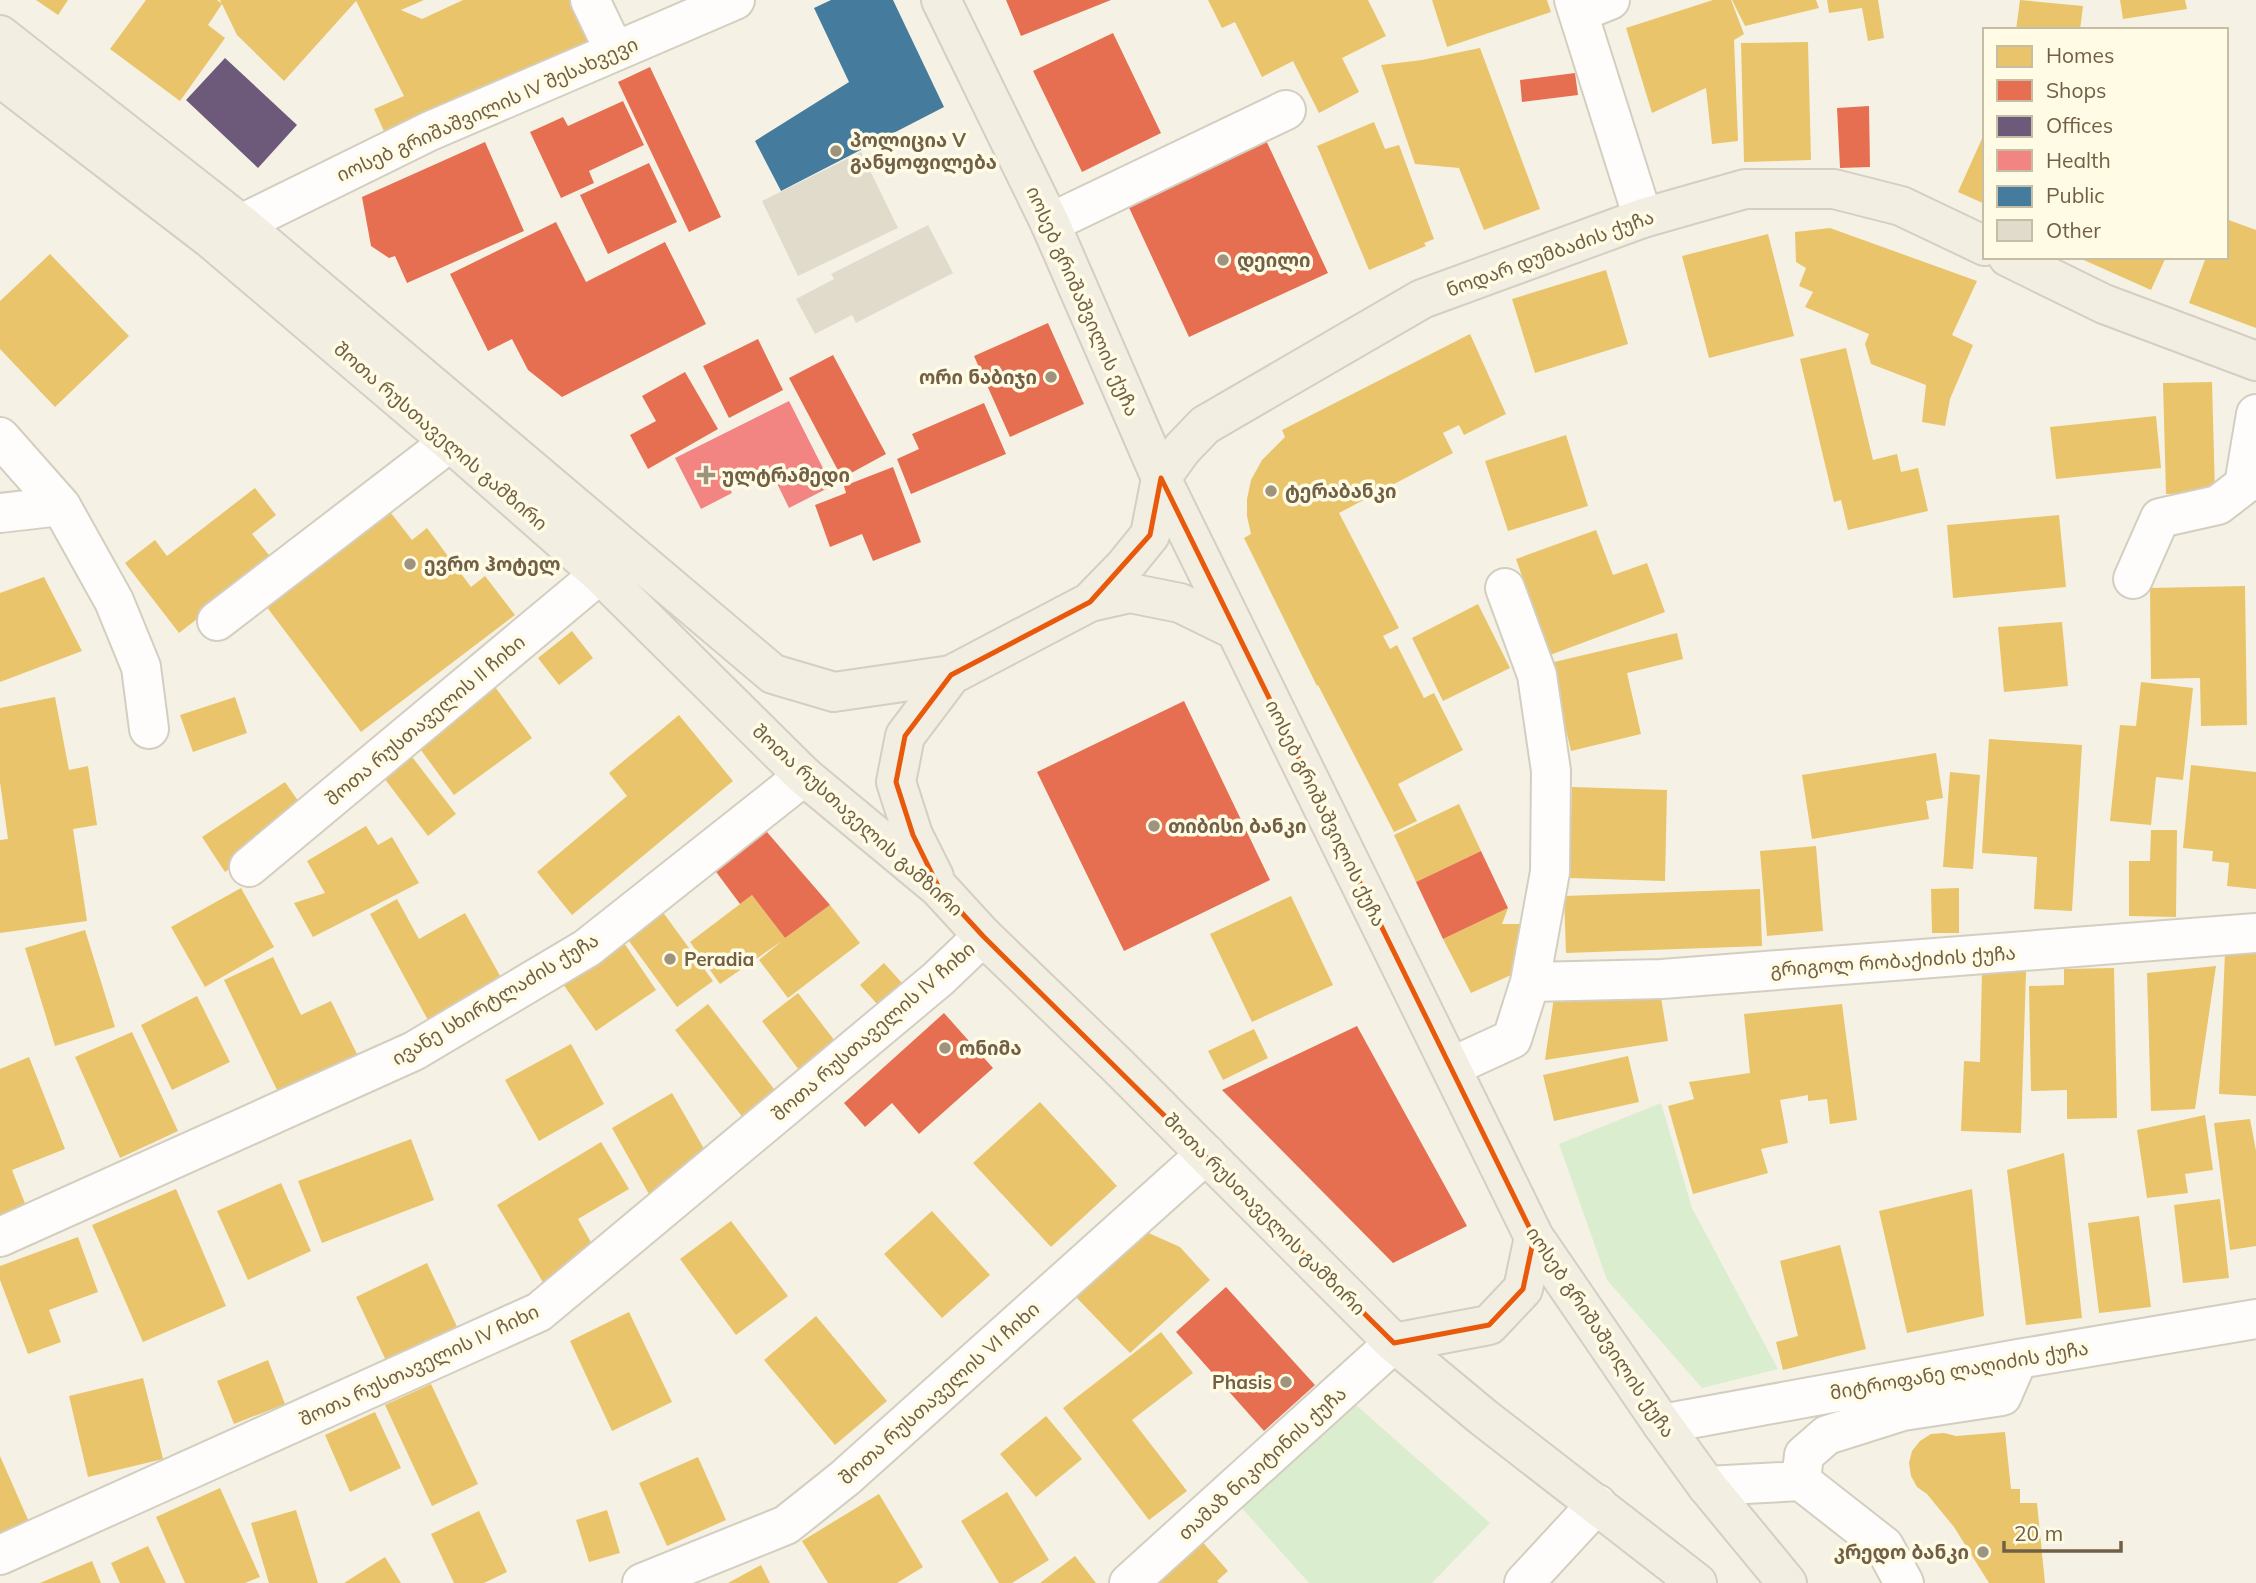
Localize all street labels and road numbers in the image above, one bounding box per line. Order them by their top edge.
street label: იოსებ გრიშაშვილის IV შესახვევი [333,31,642,187]
street label: იოსებ გრიშაშვილის ქუჩა [1020,182,1145,420]
street label: ნოდარ დუმბაძის ქუჩა [1443,204,1657,303]
street label: შოთა რუსთაველის გამზირი [329,337,553,536]
street label: შოთა რუსთაველის II ჩიხი [320,629,530,811]
street label: იოსებ გრიშაშვილის ქუჩა [1260,696,1391,931]
street label: შოთა რუსთაველის გამზირი [747,719,968,922]
street label: ივანე სხირტლაძის ქუჩა [387,928,603,1071]
street label: შოთა რუსთაველის IV ჩიხი [766,936,980,1127]
street label: გრიგოლ რობაქიძის ქუჩა [1769,940,2017,983]
street label: შოთა რუსთაველის გამზირი [1158,1108,1371,1321]
street label: იოსებ გრიშაშვილის ქუჩა [1521,1222,1681,1443]
street label: შოთა რუსთაველის VI ჩიხი [834,1297,1045,1490]
street label: შოთა რუსთაველის IV ჩიხი [295,1299,543,1432]
street label: მიტროფანე ლაღიძის ქუჩა [1828,1335,2090,1406]
street label: თამაზ ნიკიტინის ქუჩა [1173,1381,1351,1545]

